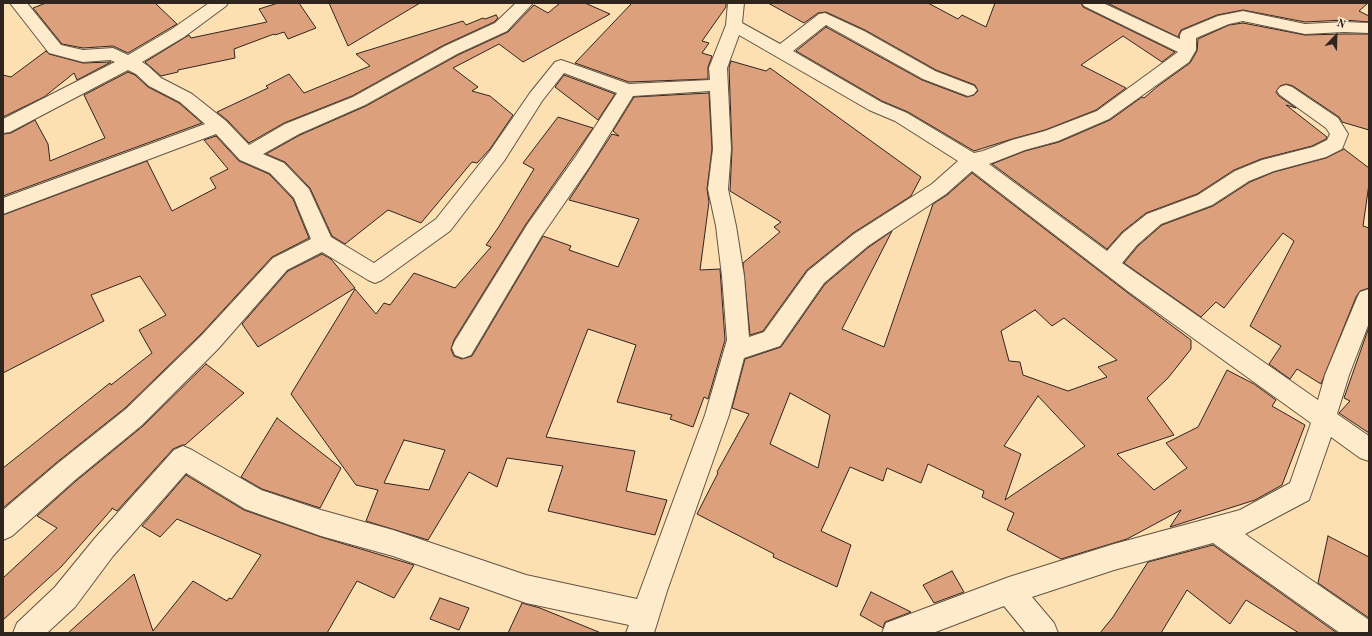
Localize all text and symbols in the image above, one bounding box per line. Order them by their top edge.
north arrow [1316,16,1356,56]
text: N [1335,18,1347,31]

